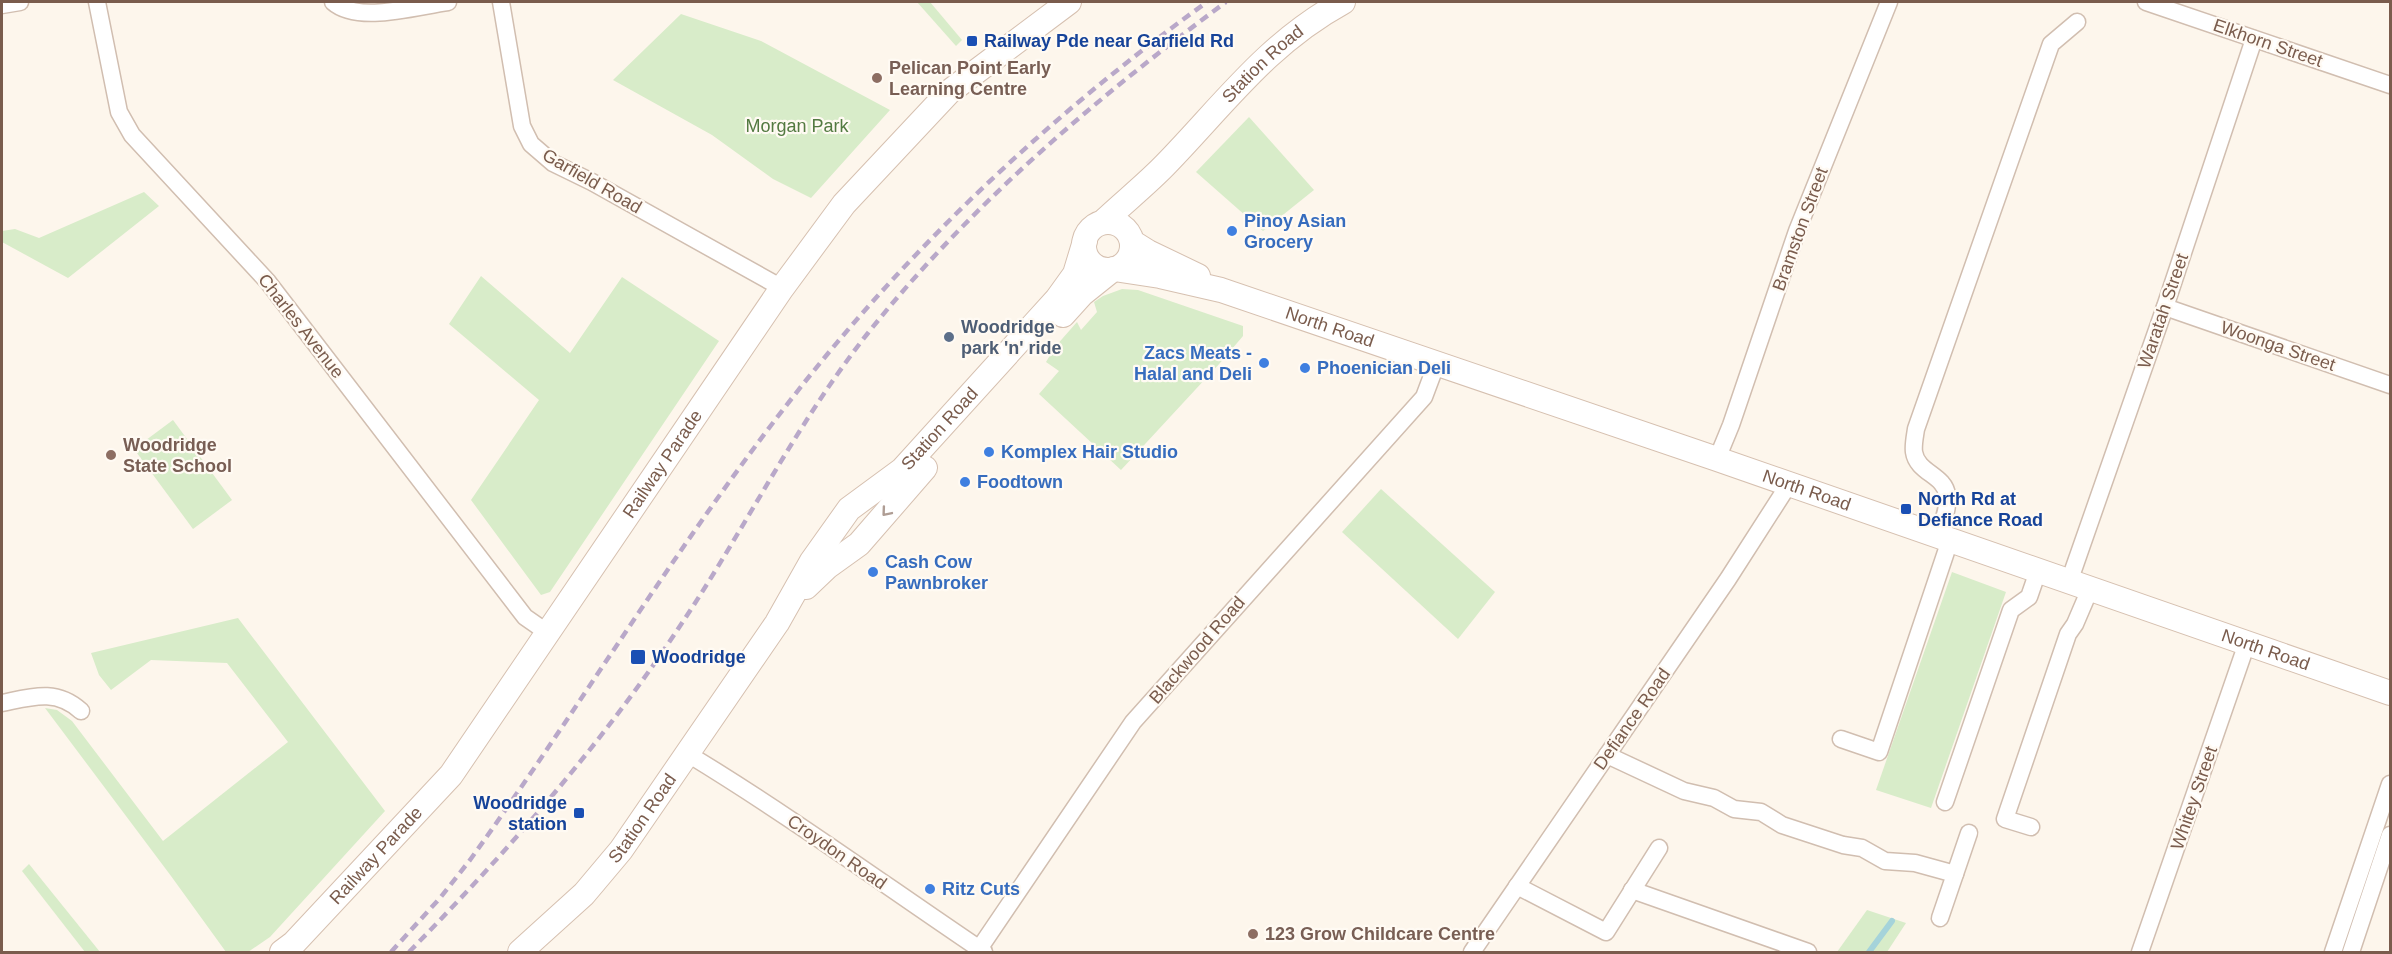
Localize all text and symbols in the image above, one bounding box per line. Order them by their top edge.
street label: Elkhorn Street [2211,15,2325,71]
street label: Station Road [1218,21,1307,107]
place label: Railway Pde near Garfield Rd [984,31,1234,51]
marker: Railway Pde near Garfield Rd [965,34,979,48]
place label: Pelican Point Early Learning Centre [889,58,1051,99]
marker: Pelican Point Early Learning Centre [870,71,884,85]
park label: Morgan Park [745,116,850,136]
street label: Garfield Road [539,145,645,217]
street label: Bramston Street [1768,164,1832,294]
place label: Pinoy Asian Grocery [1244,211,1346,252]
marker: Pinoy Asian Grocery [1225,224,1239,238]
street label: Waratah Street [2134,251,2192,371]
street label: Charles Avenue [254,270,348,382]
street label: North Road [1283,303,1377,351]
place label: Woodridge park 'n' ride [961,317,1062,358]
street label: Woonga Street [2218,317,2338,375]
marker: Woodridge park 'n' ride [942,330,956,344]
place label: Zacs Meats - Halal and Deli [1134,343,1252,384]
marker: Zacs Meats - Halal and Deli [1257,356,1271,370]
place label: Phoenician Deli [1317,358,1451,378]
marker: Phoenician Deli [1298,361,1312,375]
street label: Station Road [897,383,982,474]
street label: Railway Parade [619,406,706,522]
place label: Woodridge State School [123,435,232,476]
place label: Komplex Hair Studio [1001,442,1178,462]
marker: Komplex Hair Studio [982,445,996,459]
marker: Woodridge State School [104,448,118,462]
street label: North Road [1760,466,1853,515]
place label: Foodtown [977,472,1063,492]
marker: Foodtown [958,475,972,489]
place label: North Rd at Defiance Road [1918,489,2043,530]
marker: North Rd at Defiance Road [1899,502,1913,516]
one-way arrow [883,505,894,516]
place label: Cash Cow Pawnbroker [885,552,988,593]
marker: Cash Cow Pawnbroker [866,565,880,579]
street label: Blackwood Road [1145,592,1249,708]
street label: North Road [2219,625,2312,674]
place label: Woodridge [652,647,746,667]
marker: Woodridge [629,648,647,666]
street label: Defiance Road [1590,664,1674,774]
street label: Whitey Street [2167,744,2221,852]
street label: Station Road [604,770,680,867]
place label: Woodridge station [473,793,567,834]
street label: Railway Parade [326,802,426,908]
marker: Woodridge station [572,806,586,820]
street label: Croydon Road [784,811,890,893]
place label: Ritz Cuts [942,879,1020,899]
marker: Ritz Cuts [923,882,937,896]
place label: 123 Grow Childcare Centre [1265,924,1495,944]
marker: 123 Grow Childcare Centre [1246,927,1260,941]

